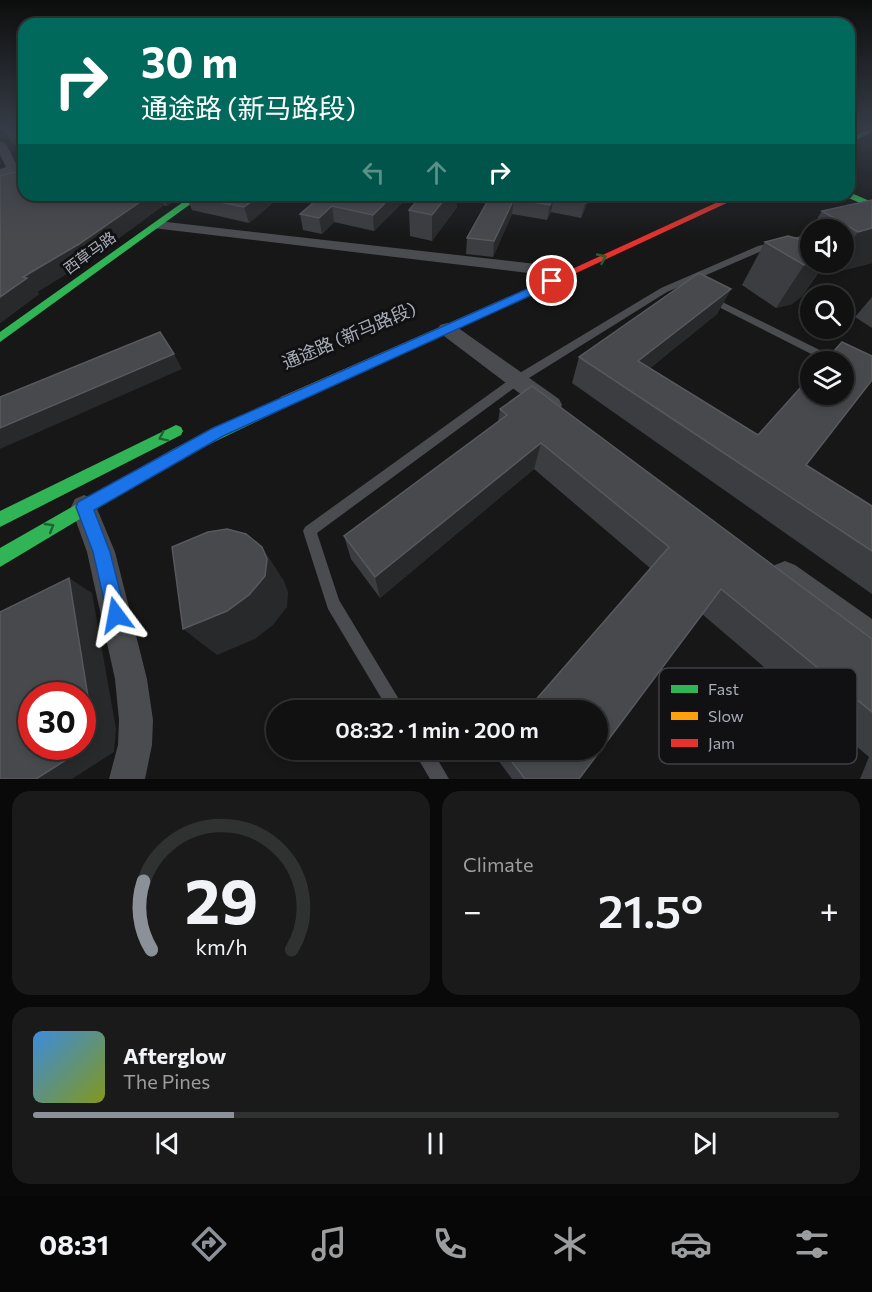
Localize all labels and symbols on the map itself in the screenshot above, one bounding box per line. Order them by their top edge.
street label: 西草马路 [60,227,119,277]
one-way arrow [596,254,607,266]
pin [526,255,577,306]
street label: 通途路 (新马路段) [278,297,419,373]
one-way arrow [158,430,169,442]
one-way arrow [44,523,54,535]
position arrow [84,583,148,647]
legend [659,668,857,764]
text: Fast [708,679,739,698]
speed limit sign: 30 [18,682,96,760]
text: Slow [708,706,744,725]
text: Jam [708,733,735,752]

